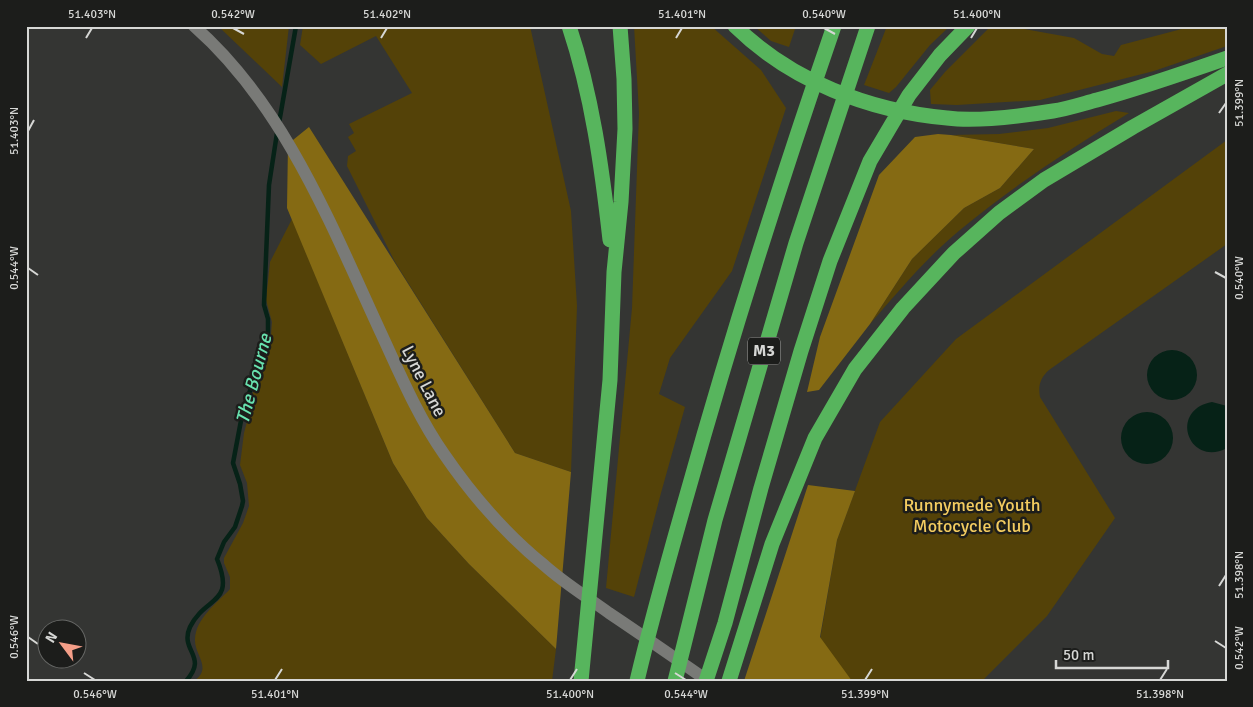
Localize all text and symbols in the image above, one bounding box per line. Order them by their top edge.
text: 51.403°N [68,7,116,22]
text: 0.542°W [211,7,255,22]
text: 51.402°N [363,7,411,22]
text: 51.401°N [658,7,706,22]
text: 0.540°W [802,7,846,22]
text: 51.400°N [953,7,1001,22]
text: 51.399°N [1232,79,1247,127]
text: 51.403°N [7,107,22,155]
text: 0.544°W [7,246,22,290]
text: 0.540°W [1232,256,1247,300]
water label: The Bourne [230,330,278,427]
road number: M3 [748,338,780,364]
street label: Lyne Lane [397,342,451,420]
park label: Runnymede Youth Motocycle Club [903,494,1041,537]
text: 51.398°N [1232,551,1247,599]
text: 0.546°W [7,615,22,659]
north arrow [38,620,88,670]
text: 0.542°W [1232,626,1247,670]
text: N [42,629,61,646]
scale bar [1056,637,1168,669]
text: 50 m [1063,646,1094,664]
text: 0.546°W [73,687,117,702]
text: 51.401°N [251,687,299,702]
text: 51.400°N [546,687,594,702]
text: 0.544°W [664,687,708,702]
text: 51.399°N [841,687,889,702]
text: 51.398°N [1136,687,1184,702]

